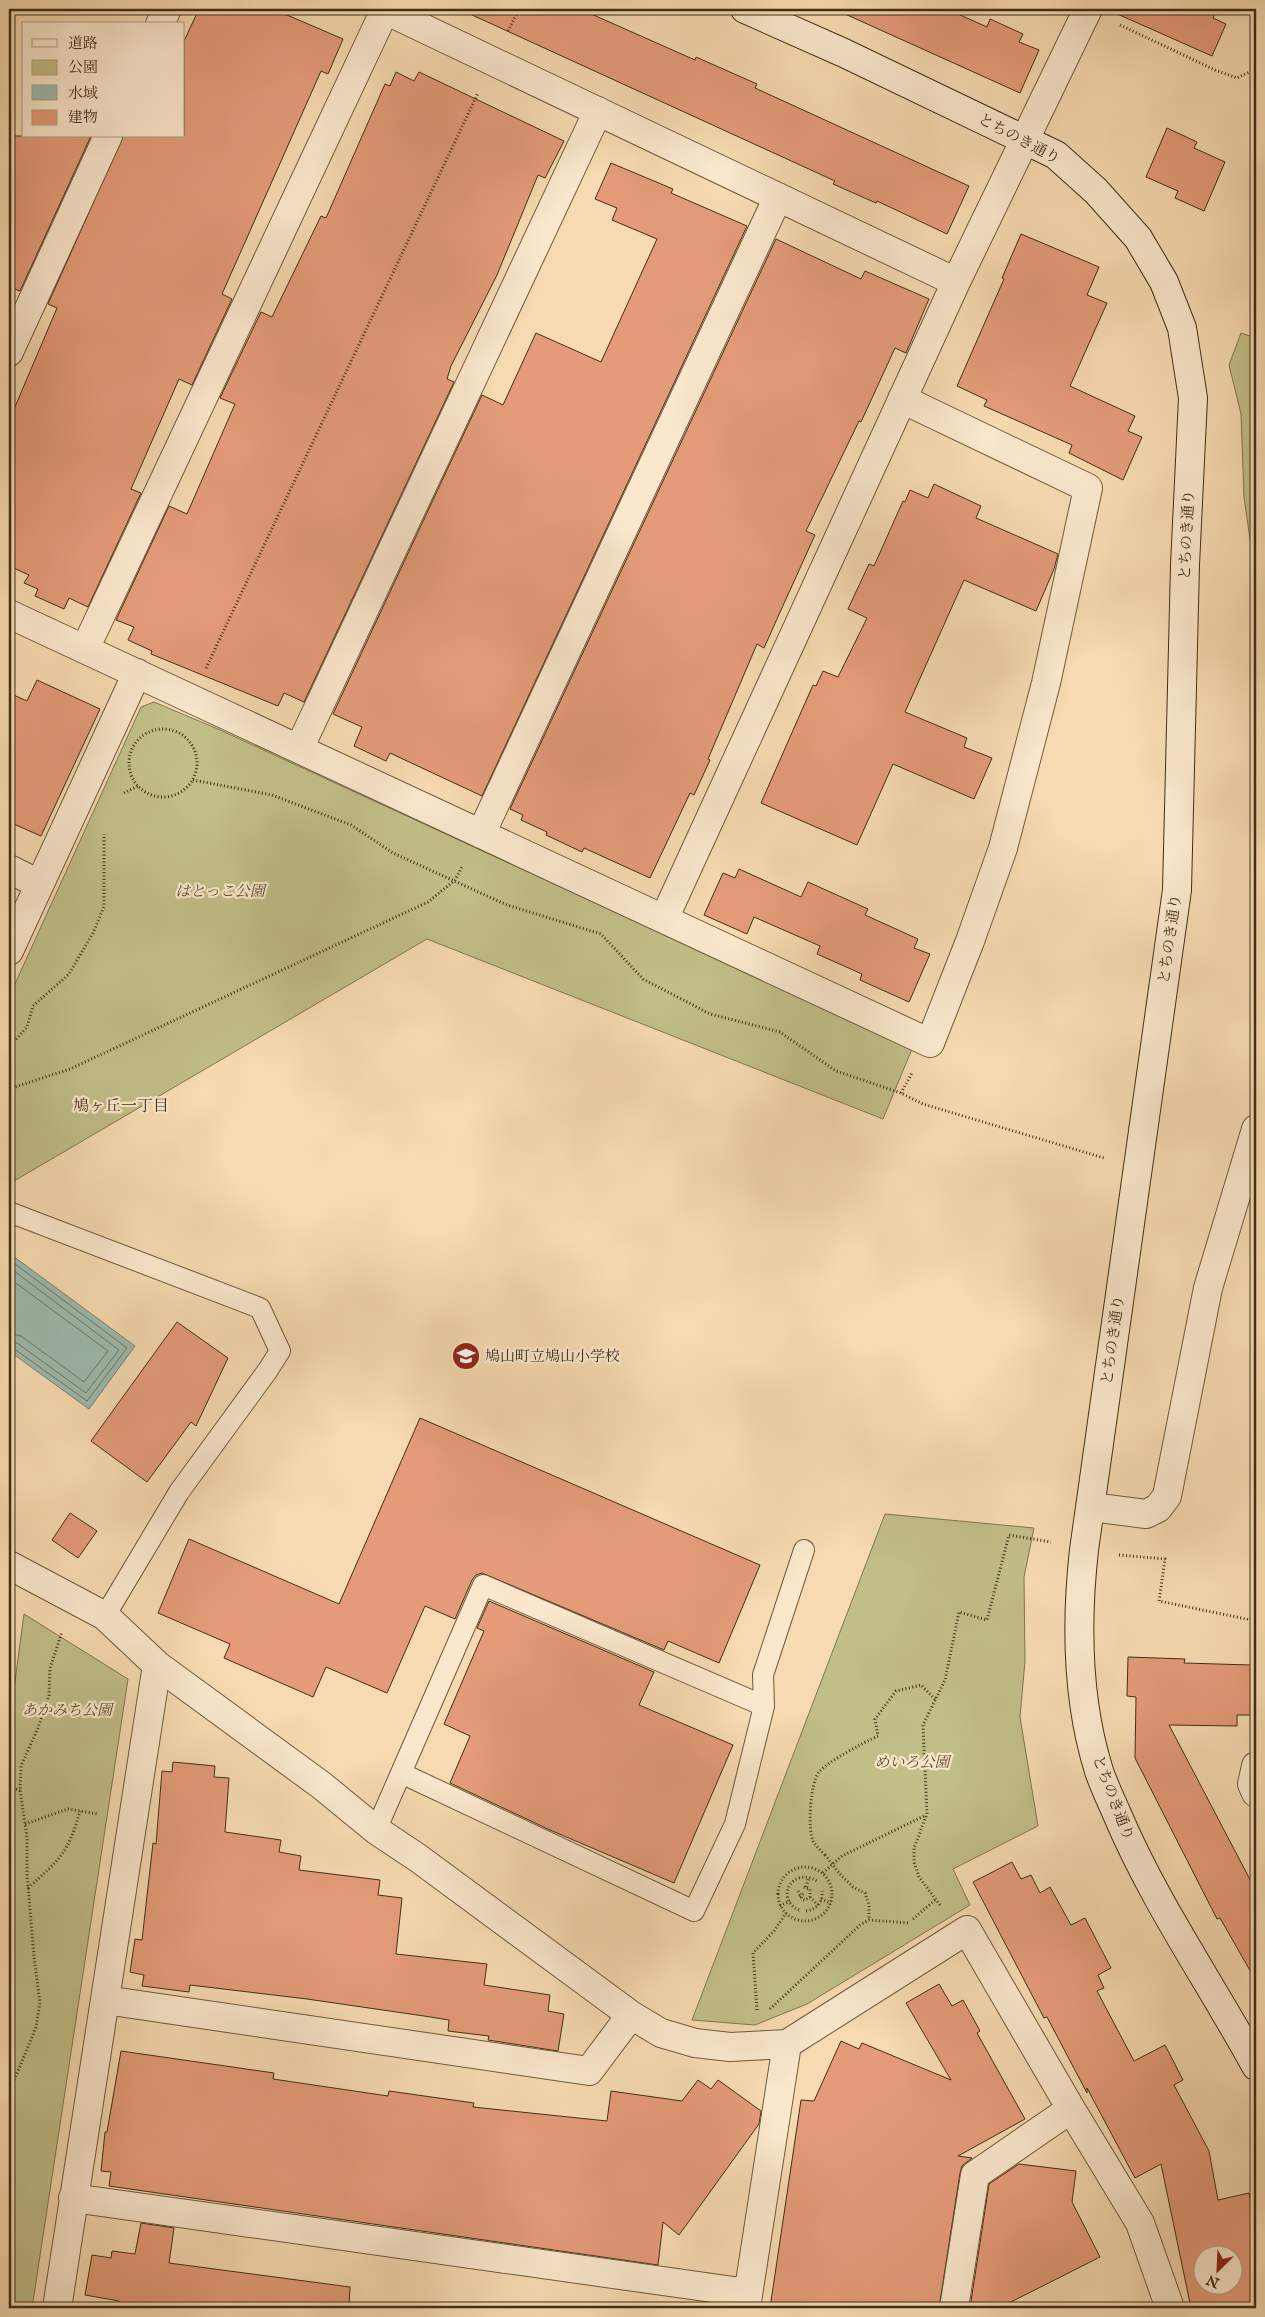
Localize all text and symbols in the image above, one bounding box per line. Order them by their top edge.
legend [22,22,185,138]
text: 道路 [68,34,98,53]
text: 公園 [68,58,98,77]
text: 水域 [68,84,98,103]
text: 建物 [68,108,98,127]
street label: とちのき通り [975,109,1063,169]
street label: とちのき通り [1175,490,1199,580]
park label: はとっこ公園 [175,882,268,901]
street label: とちのき通り [1154,893,1186,985]
district label: 鳩ヶ丘一丁目 [73,1097,169,1117]
street label: とちのき通り [1097,1294,1129,1386]
school or university icon: 鳩山町立鳩山小学校 [451,1341,481,1371]
place label: 鳩山町立鳩山小学校 [485,1347,620,1366]
park label: あかみち公園 [22,1701,115,1720]
park label: めいろ公園 [874,1753,952,1772]
street label: とちのき通り [1088,1753,1138,1843]
north arrow [1192,2244,1242,2294]
text: N [1204,2270,1223,2292]

